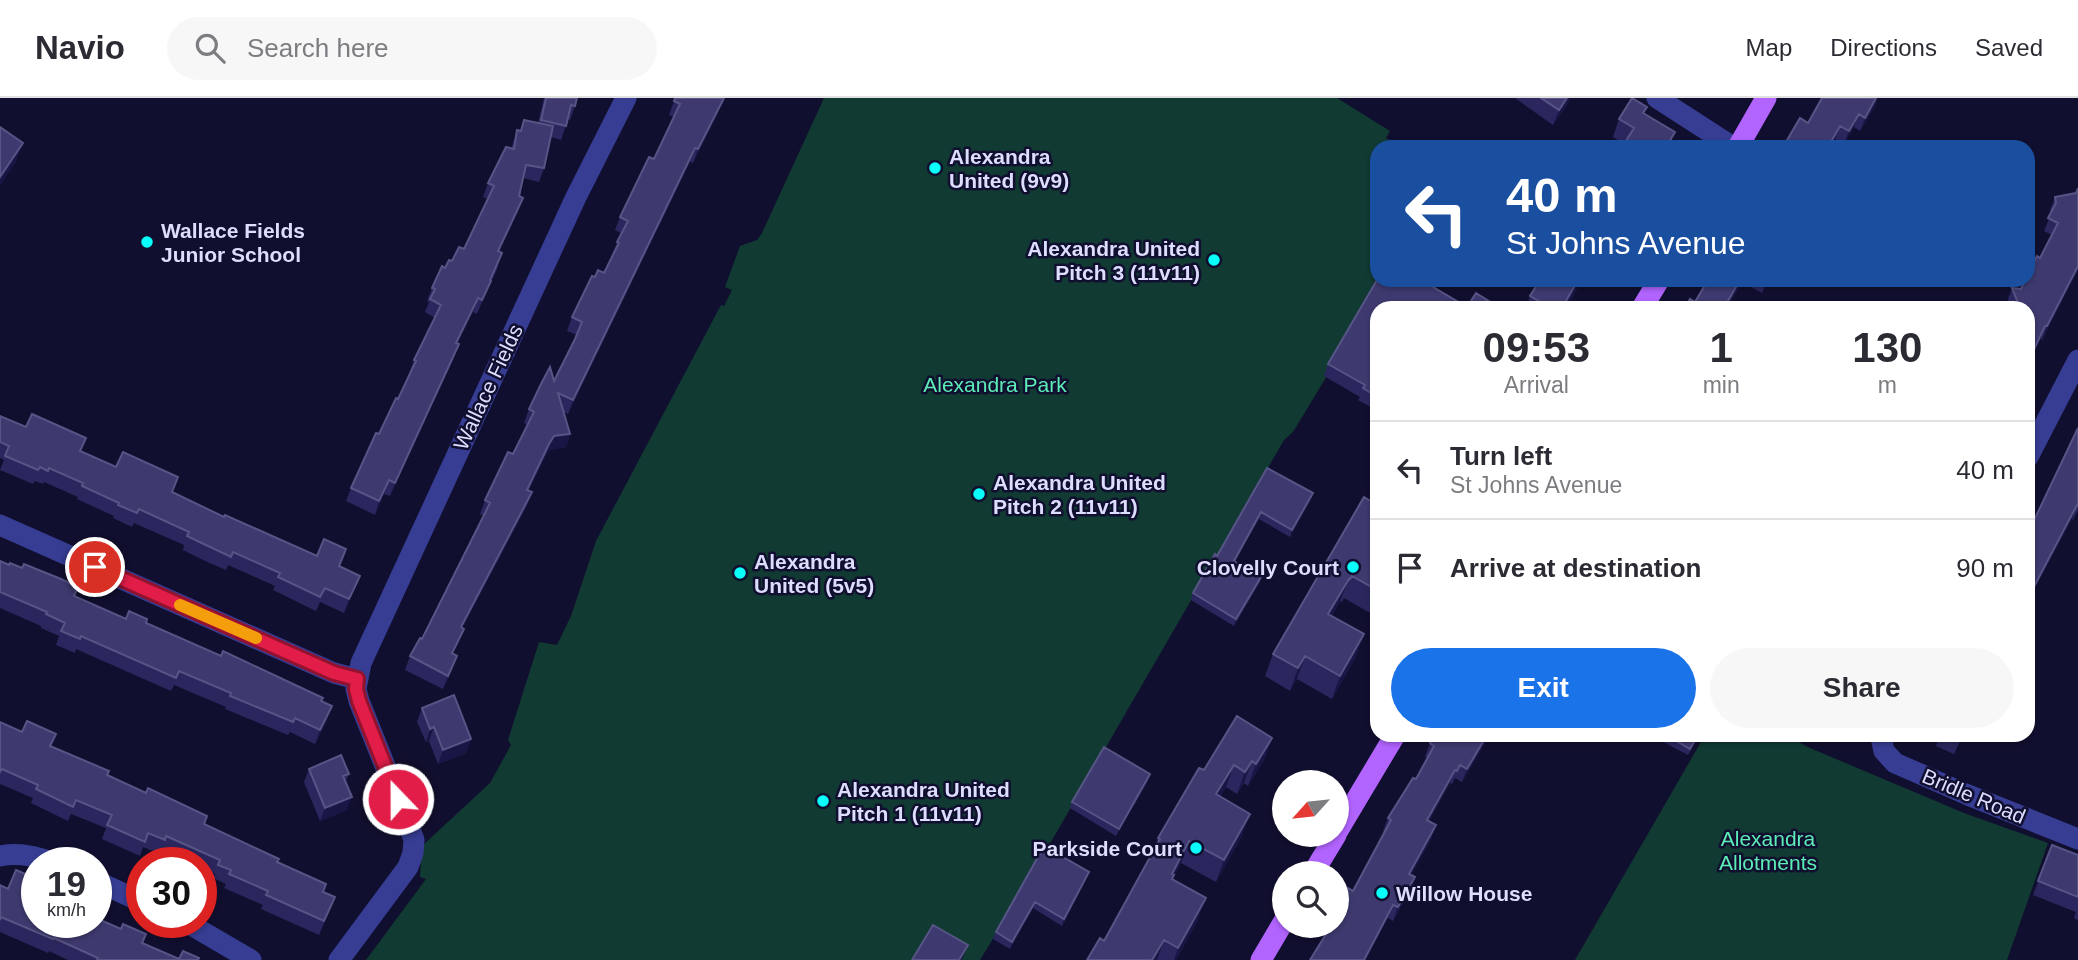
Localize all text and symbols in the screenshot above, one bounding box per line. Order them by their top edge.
search box [167,17,657,80]
text: Navio [35,29,125,66]
icon: search [191,29,229,67]
text: Search here [247,33,389,63]
text: Map [1746,34,1792,61]
text: Directions [1830,34,1937,61]
text: Saved [1975,34,2043,61]
place label: Alexandra United (9v9) [949,145,1069,192]
marker: Alexandra United (9v9) [927,160,943,176]
icon: left [1391,168,1482,259]
text: 40 m [1506,168,1618,222]
place label: Wallace Fields Junior School [161,219,305,266]
text: St Johns Avenue [1506,225,1746,261]
marker: Wallace Fields Junior School [139,234,155,250]
place label: Alexandra United Pitch 3 (11v11) [1027,237,1200,284]
marker: Alexandra United Pitch 3 (11v11) [1206,252,1222,268]
street label: Wallace Fields [449,321,527,453]
text: 09:53 [1483,324,1590,371]
text: 1 [1709,324,1733,371]
text: 130 [1852,324,1922,371]
text: Arrival [1504,372,1569,398]
text: min [1703,372,1740,398]
text: m [1878,372,1897,398]
park label: Alexandra Park [923,373,1067,396]
text: Turn left [1450,441,1552,471]
icon: left [1391,451,1429,489]
text: 40 m [1956,455,2014,485]
place label: Alexandra United Pitch 2 (11v11) [993,471,1166,518]
text: St Johns Avenue [1450,472,1622,498]
marker: Alexandra United Pitch 2 (11v11) [971,486,987,502]
pin [65,537,125,597]
icon: arrive [76,548,114,586]
icon: arrive [1391,549,1429,587]
place label: Alexandra United (5v5) [754,550,874,597]
text: Arrive at destination [1450,553,1701,583]
text: 90 m [1956,553,2014,583]
place label: Clovelly Court [1197,556,1339,579]
marker: Clovelly Court [1345,559,1361,575]
marker: Alexandra United (5v5) [732,565,748,581]
button: Exit [1391,648,1696,728]
button: Share [1710,648,2014,728]
position arrow [361,762,435,836]
street label: Bridle Road [1919,764,2029,828]
north arrow [1272,770,1349,847]
map controls [1272,770,1349,938]
place label: Alexandra United Pitch 1 (11v11) [837,778,1010,825]
marker: Alexandra United Pitch 1 (11v11) [815,793,831,809]
park label: Alexandra Allotments [1719,827,1817,874]
place label: Parkside Court [1033,837,1182,860]
marker: Parkside Court [1188,840,1204,856]
speed limit sign: 30 [126,847,217,938]
button: search [1272,861,1349,938]
text: 19 [47,864,86,903]
place label: Willow House [1396,882,1532,905]
marker: Willow House [1374,885,1390,901]
text: km/h [47,900,86,920]

